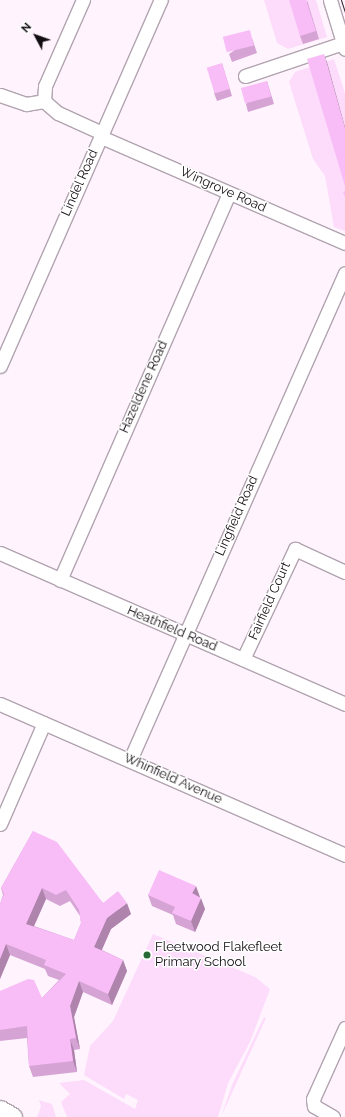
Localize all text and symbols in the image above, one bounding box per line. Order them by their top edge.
north arrow [16,16,56,56]
text: N [19,20,34,35]
street label: Lindel Road [58,147,102,219]
street label: Wingrove Road [177,164,269,216]
street label: Hazeldene Road [117,338,171,436]
street label: Lingfield Road [212,473,262,559]
street label: Fairfield Court [246,560,294,642]
street label: Heathfield Road [125,603,219,655]
street label: Whinfield Avenue [121,750,225,808]
place label: Fleetwood Flakefleet Primary School [155,940,282,971]
marker: Fleetwood Flakefleet Primary School [142,950,152,960]

